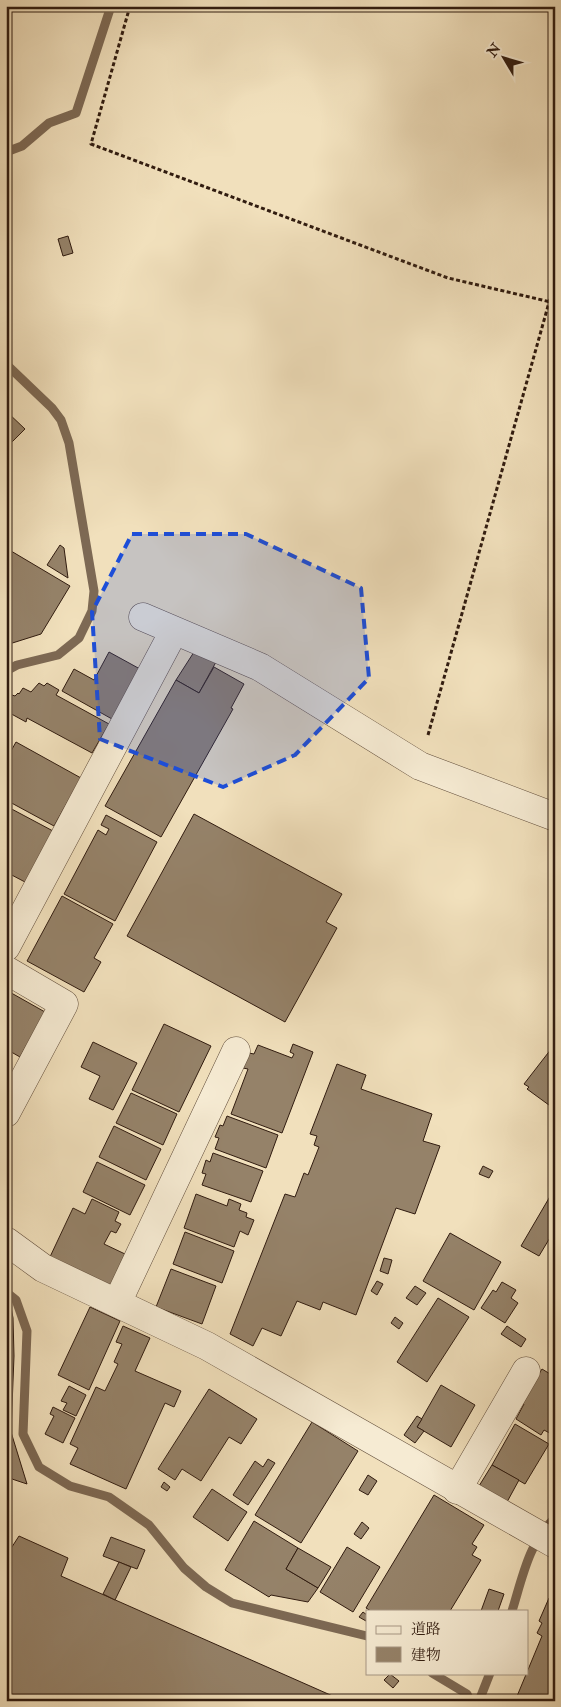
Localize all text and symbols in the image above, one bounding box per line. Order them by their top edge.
north arrow [478,32,528,82]
text: N [483,40,505,61]
legend [366,1610,528,1674]
text: 道路 [411,1620,441,1639]
text: 建物 [411,1646,441,1665]

